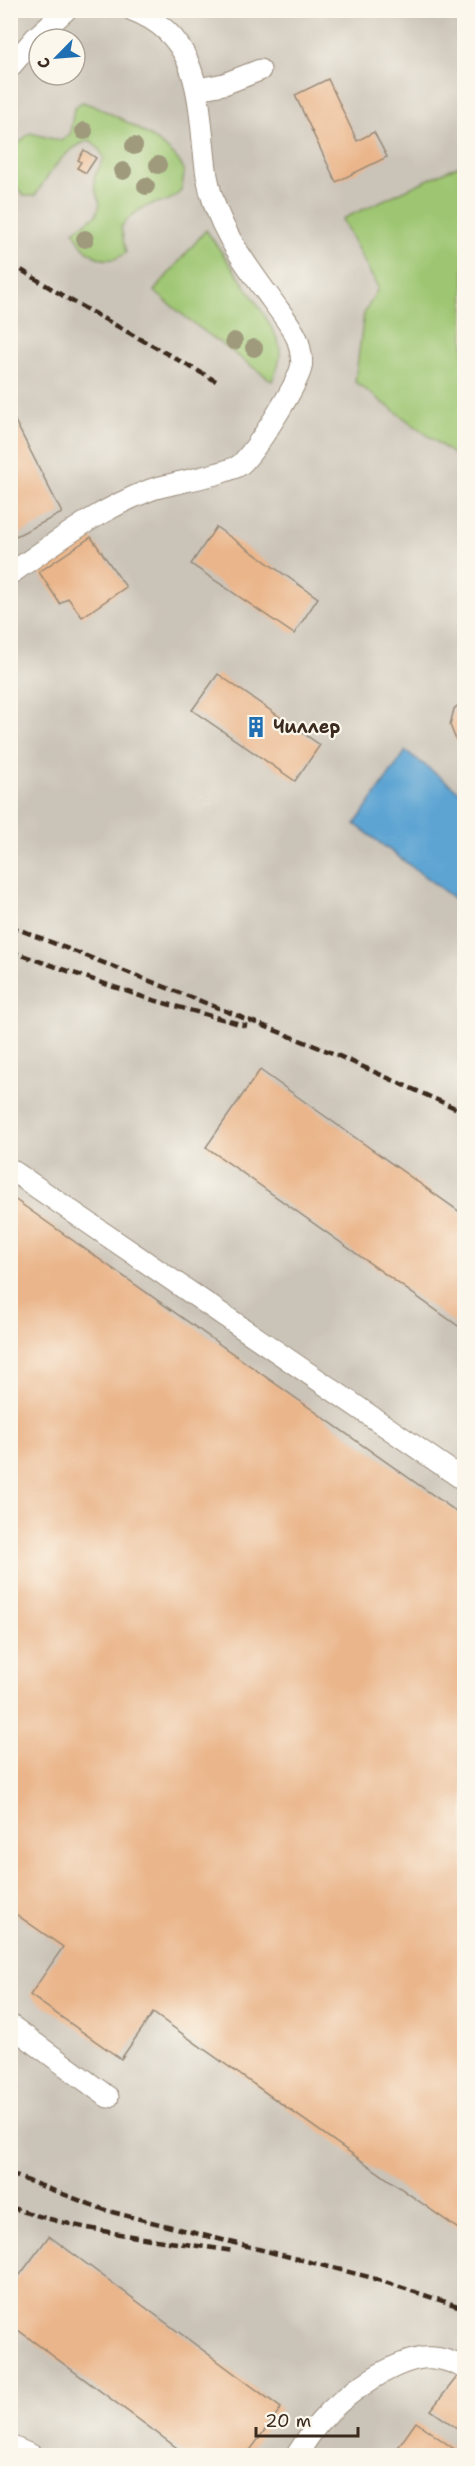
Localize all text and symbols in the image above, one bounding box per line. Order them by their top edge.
north arrow [27,27,87,87]
text: С [32,54,55,72]
building icon: Чиллер [244,715,268,739]
place label: Чиллер [273,715,341,739]
scale bar [256,2400,358,2438]
text: 20 m [265,2409,311,2433]

